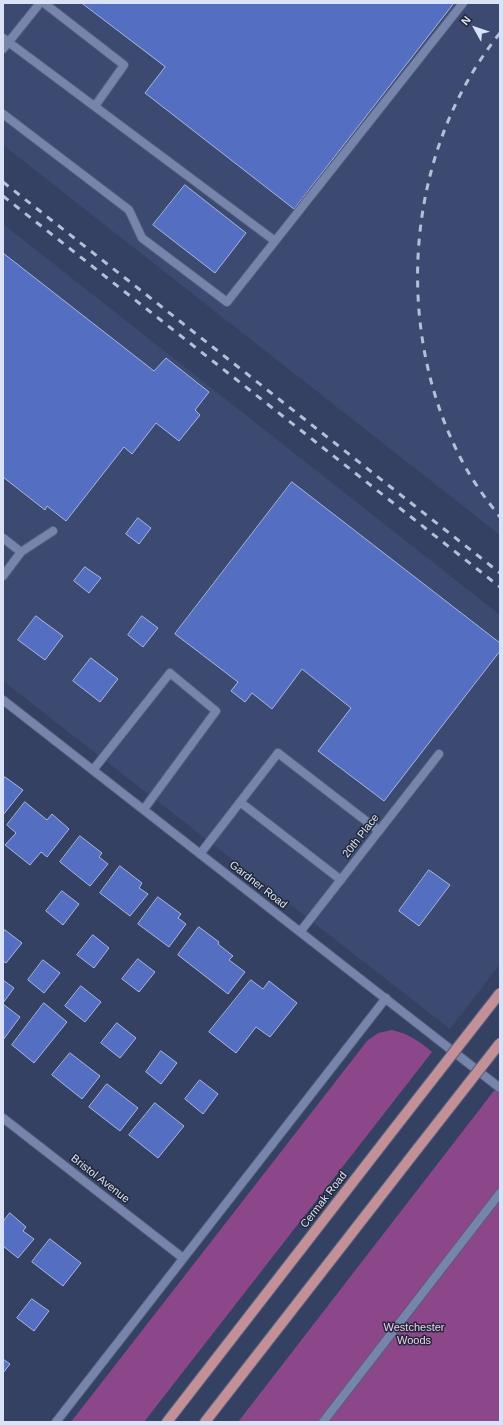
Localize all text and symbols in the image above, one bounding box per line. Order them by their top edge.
north arrow [455,8,495,48]
text: N [459,13,473,27]
street label: 20th Place [340,811,382,861]
street label: Gardner Road [226,858,290,912]
street label: Bristol Avenue [68,1152,132,1206]
street label: Cermak Road [298,1169,350,1231]
park label: Westchester Woods [384,1321,444,1347]

